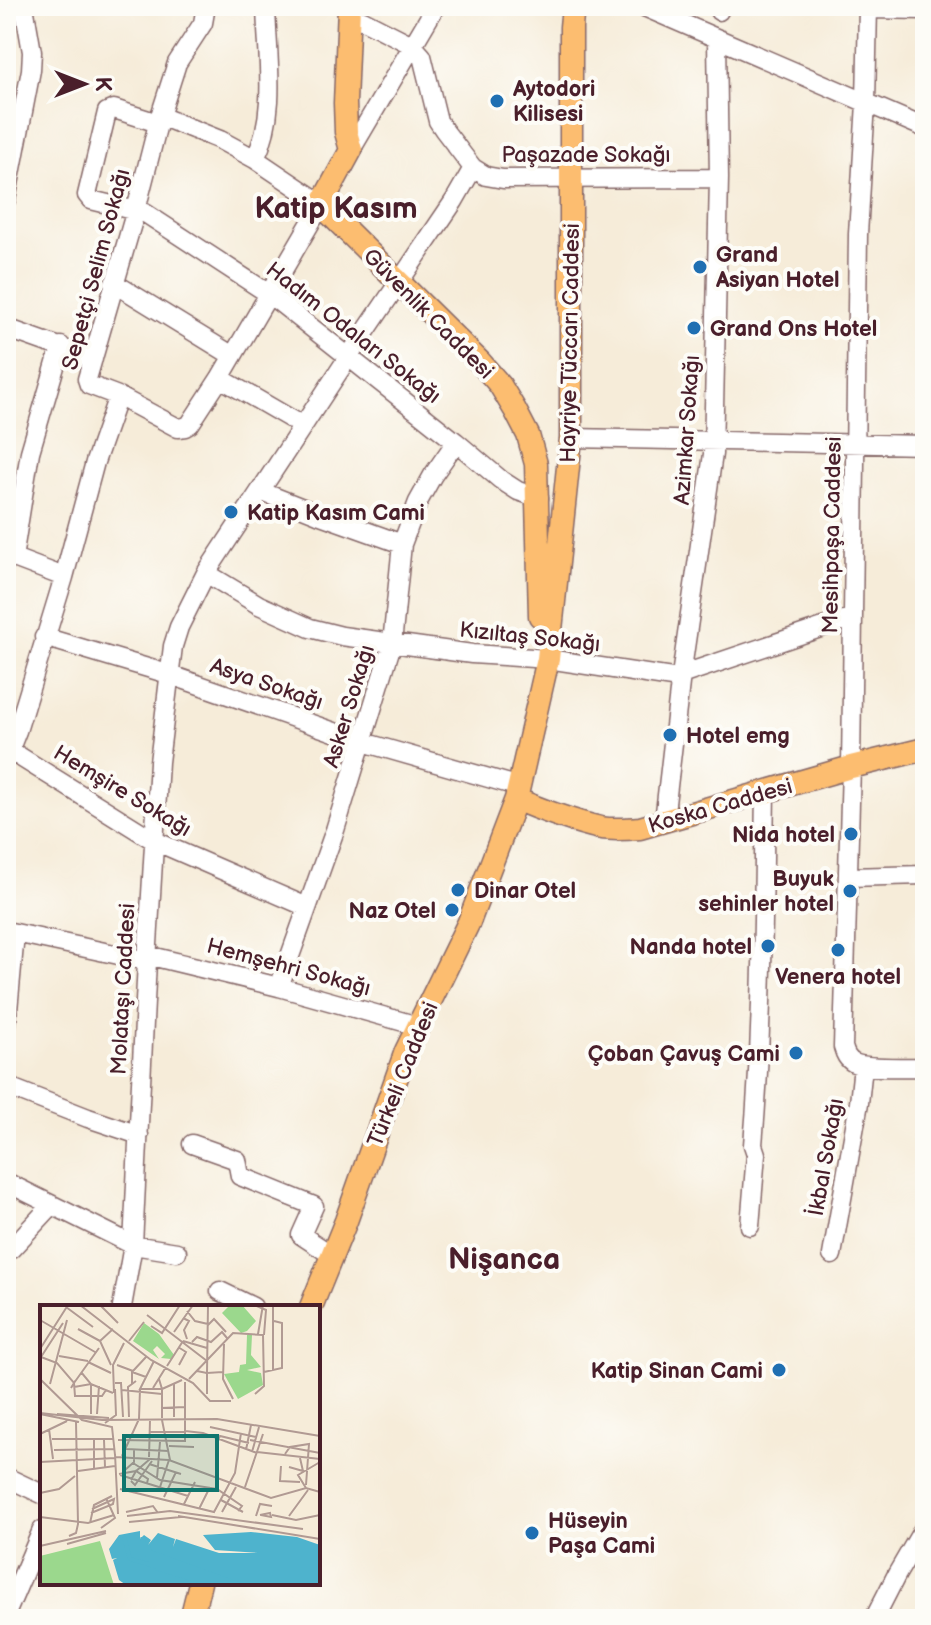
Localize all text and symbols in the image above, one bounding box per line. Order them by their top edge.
north arrow [44,44,124,124]
place label: Aytodori Kilisesi [512,76,595,128]
text: K [89,77,116,92]
marker: Aytodori Kilisesi [488,92,506,110]
street label: Paşazade Sokağı [501,142,671,169]
street label: Sepetçi Selim Sokağı [57,166,136,373]
district label: Katip Kasım [254,191,418,227]
street label: Hayriye Tüccarı Caddesi [555,223,586,463]
place label: Grand Asiyan Hotel [715,242,840,294]
street label: Güvenlik Caddesi [357,243,499,385]
street label: Hadım Odaları Sokağı [260,257,446,410]
marker: Grand Asiyan Hotel [691,258,709,276]
place label: Grand Ons Hotel [710,316,877,343]
marker: Grand Ons Hotel [685,319,703,337]
street label: Azimkar Sokağı [669,354,706,506]
street label: Mesihpaşa Caddesi [817,436,848,634]
place label: Katip Kasım Cami [247,500,425,527]
marker: Katip Kasım Cami [222,503,240,521]
street label: Kızıltaş Sokağı [458,617,602,658]
street label: Asker Sokağı [318,642,381,771]
street label: Asya Sokağı [207,653,326,716]
place label: Hotel emg [686,723,790,750]
marker: Hotel emg [661,726,679,744]
street label: Hemşire Sokağı [48,740,196,843]
street label: Koska Caddesi [645,773,796,840]
place label: Nida hotel [732,822,835,849]
marker: Nida hotel [842,825,860,843]
place label: Buyuk sehinler hotel [698,866,834,918]
place label: Dinar Otel [474,878,576,905]
marker: Dinar Otel [449,881,467,899]
marker: Buyuk sehinler hotel [841,882,859,900]
place label: Naz Otel [348,898,436,925]
marker: Naz Otel [443,901,461,919]
street label: Molataşı Caddesi [106,903,141,1076]
street label: Hemşehri Sokağı [204,933,374,1002]
place label: Nanda hotel [629,934,752,961]
marker: Nanda hotel [759,937,777,955]
marker: Venera hotel [829,941,847,959]
place label: Venera hotel [775,964,901,991]
street label: Türkeli Caddesi [362,998,445,1151]
place label: Çoban Çavuş Cami [588,1041,780,1068]
marker: Çoban Çavuş Cami [787,1044,805,1062]
street label: İkbal Sokağı [803,1096,850,1218]
district label: Nişanca [448,1242,560,1278]
inset map [40,1305,320,1585]
place label: Katip Sinan Cami [591,1358,763,1385]
marker: Katip Sinan Cami [770,1361,788,1379]
place label: Hüseyin Paşa Cami [548,1508,655,1560]
marker: Hüseyin Paşa Cami [523,1524,541,1542]

